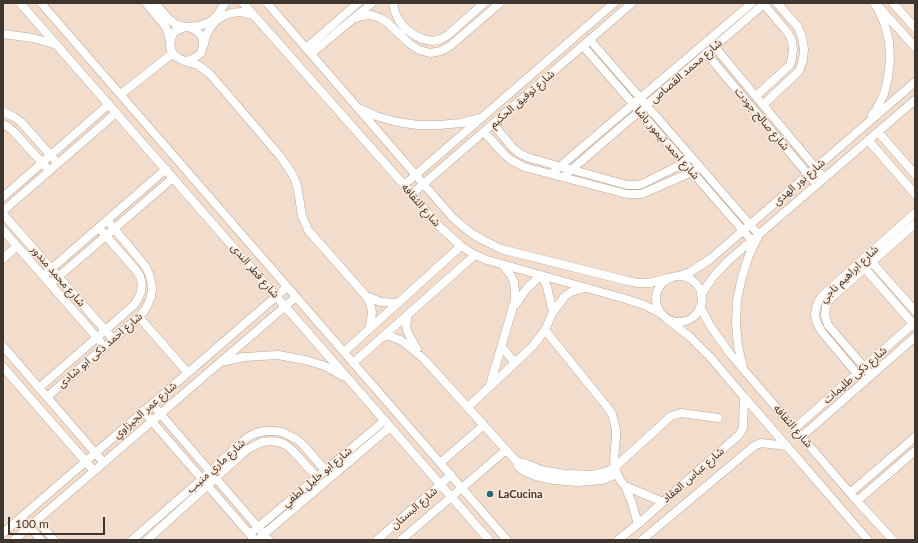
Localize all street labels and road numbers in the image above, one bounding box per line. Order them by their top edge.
street label: شارع محمد القصاص [647,36,725,106]
street label: شارع توفيق الحكيم [487,67,557,131]
street label: شارع صالح جودت [732,85,792,153]
street label: شارع احمد تيمور باشا [632,104,702,182]
street label: شارع نور الهدى [770,156,828,208]
street label: شارع الثقافه [399,181,443,229]
street label: شارع قطر الندى [228,241,282,301]
street label: شارع محمد مندور [28,243,88,309]
street label: شارع ابراهيم ناجي [817,243,881,305]
street label: شارع احمد ذكى ابو شادى [55,310,145,390]
street label: شارع ذكى طليمات [820,344,890,406]
street label: شارع عمر الجيزاوي [111,379,179,441]
street label: شارع الثقافه [771,402,815,450]
street label: شارع ماري منيب [184,436,248,496]
street label: شارع ابو خليل لطفي [280,444,354,510]
street label: شارع عباس العقاد [659,444,727,506]
street label: شارع البستان [388,484,440,532]

